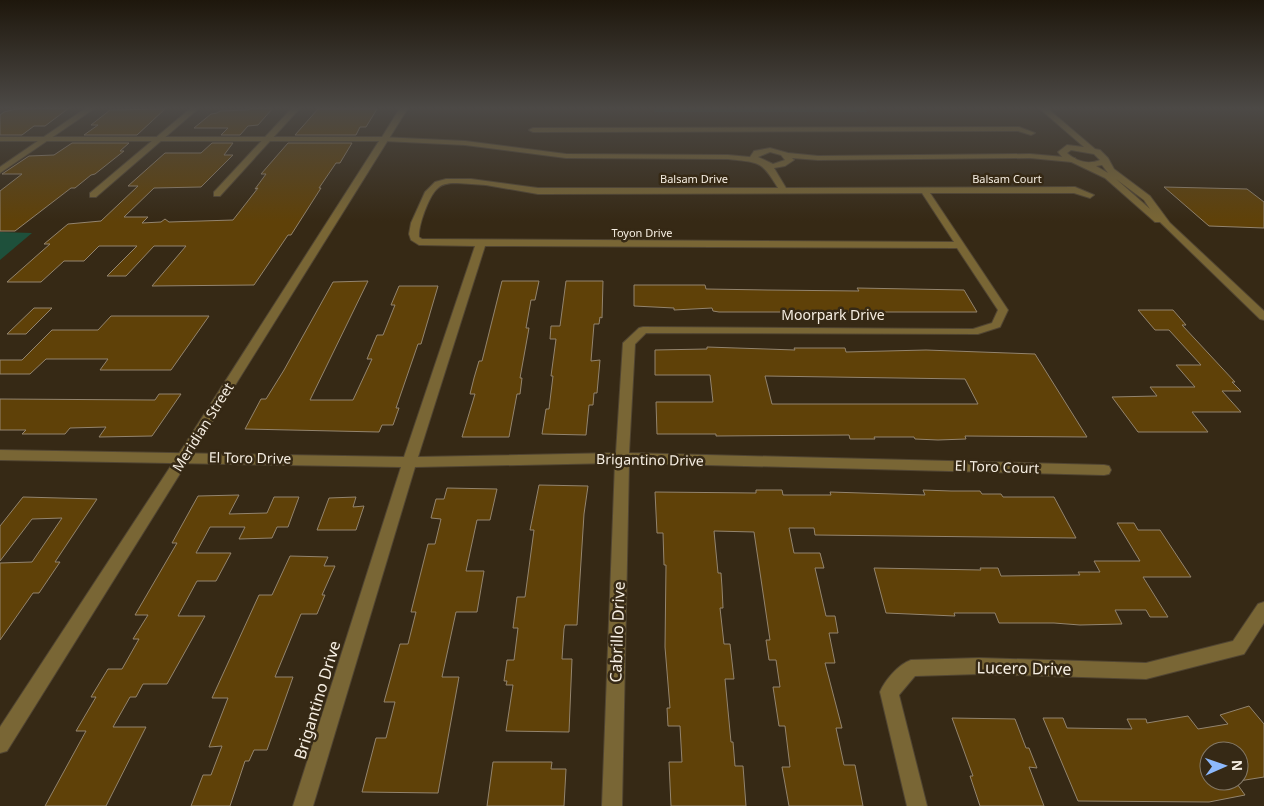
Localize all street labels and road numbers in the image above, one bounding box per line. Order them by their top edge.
street label: Balsam Drive [660,171,728,186]
street label: Balsam Court [972,171,1042,186]
street label: Toyon Drive [612,225,672,240]
street label: Moorpark Drive [781,305,885,324]
street label: Meridian Street [168,379,238,475]
street label: El Toro Drive [209,447,292,468]
street label: Brigantino Drive [596,449,704,470]
street label: El Toro Court [954,456,1040,477]
street label: Cabrillo Drive [604,581,630,683]
street label: Brigantino Drive [288,638,346,762]
street label: Lucero Drive [976,656,1072,680]

